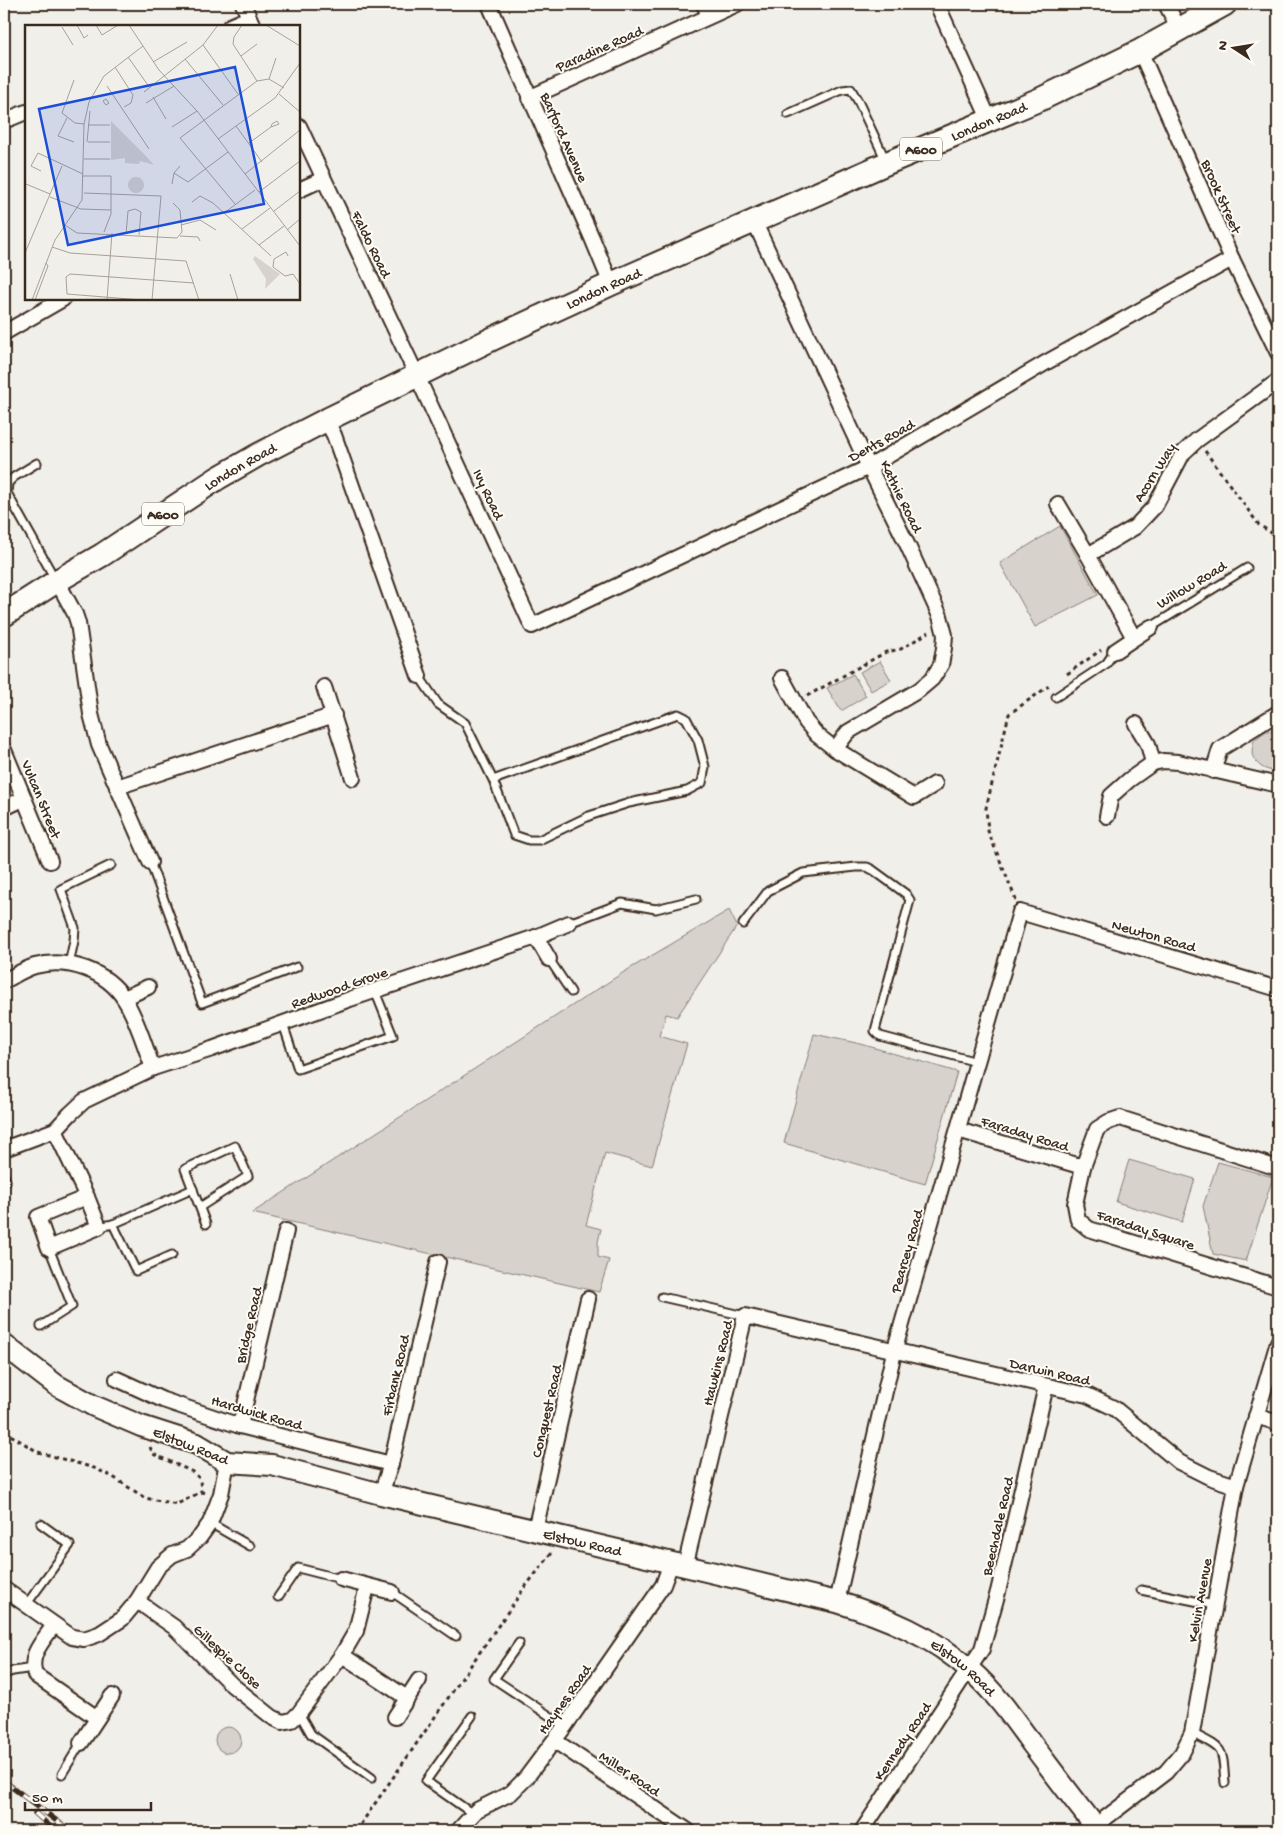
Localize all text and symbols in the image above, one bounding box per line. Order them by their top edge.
street label: Paradine Road [553,22,647,77]
north arrow [1210,22,1260,72]
inset map [25,25,300,300]
text: N [1214,40,1233,52]
street label: Barford Avenue [535,89,591,186]
street label: London Road [949,98,1031,146]
road number: A600 [900,138,942,160]
street label: Brook Street [1196,156,1245,238]
street label: Faldo Road [346,208,395,282]
street label: London Road [564,264,646,314]
street label: Dents Road [845,416,919,468]
street label: London Road [201,440,281,496]
street label: Acorn Way [1131,440,1181,506]
street label: Kathie Road [875,458,926,537]
street label: Ivy Road [468,467,507,524]
road number: A600 [142,502,184,526]
street label: Willow Road [1154,557,1231,614]
street label: Vulcan Street [16,757,65,843]
street label: Newton Road [1109,916,1199,958]
street label: Redwood Grove [289,964,390,1014]
street label: Faraday Road [978,1113,1071,1157]
street label: Pearcey Road [887,1206,929,1296]
street label: Faraday Square [1093,1206,1197,1255]
street label: Bridge Road [232,1284,268,1366]
street label: Hawkins Road [700,1318,739,1408]
street label: Firbank Road [379,1332,415,1419]
street label: Darwin Road [1007,1355,1093,1391]
street label: Conquest Road [529,1362,568,1460]
street label: Hardwick Road [209,1392,305,1436]
street label: Elstow Road [150,1424,232,1471]
street label: Beechdale Road [979,1474,1019,1579]
street label: Elstow Road [541,1526,624,1562]
street label: Kelvin Avenue [1185,1557,1217,1644]
street label: Gillespie Close [189,1621,265,1694]
street label: Elstow Road [926,1636,999,1702]
street label: Haynes Road [535,1661,597,1738]
street label: Kennedy Road [871,1699,937,1785]
street label: Miller Road [595,1748,664,1802]
scale bar [25,1780,151,1812]
text: 50 m [32,1790,63,1808]

